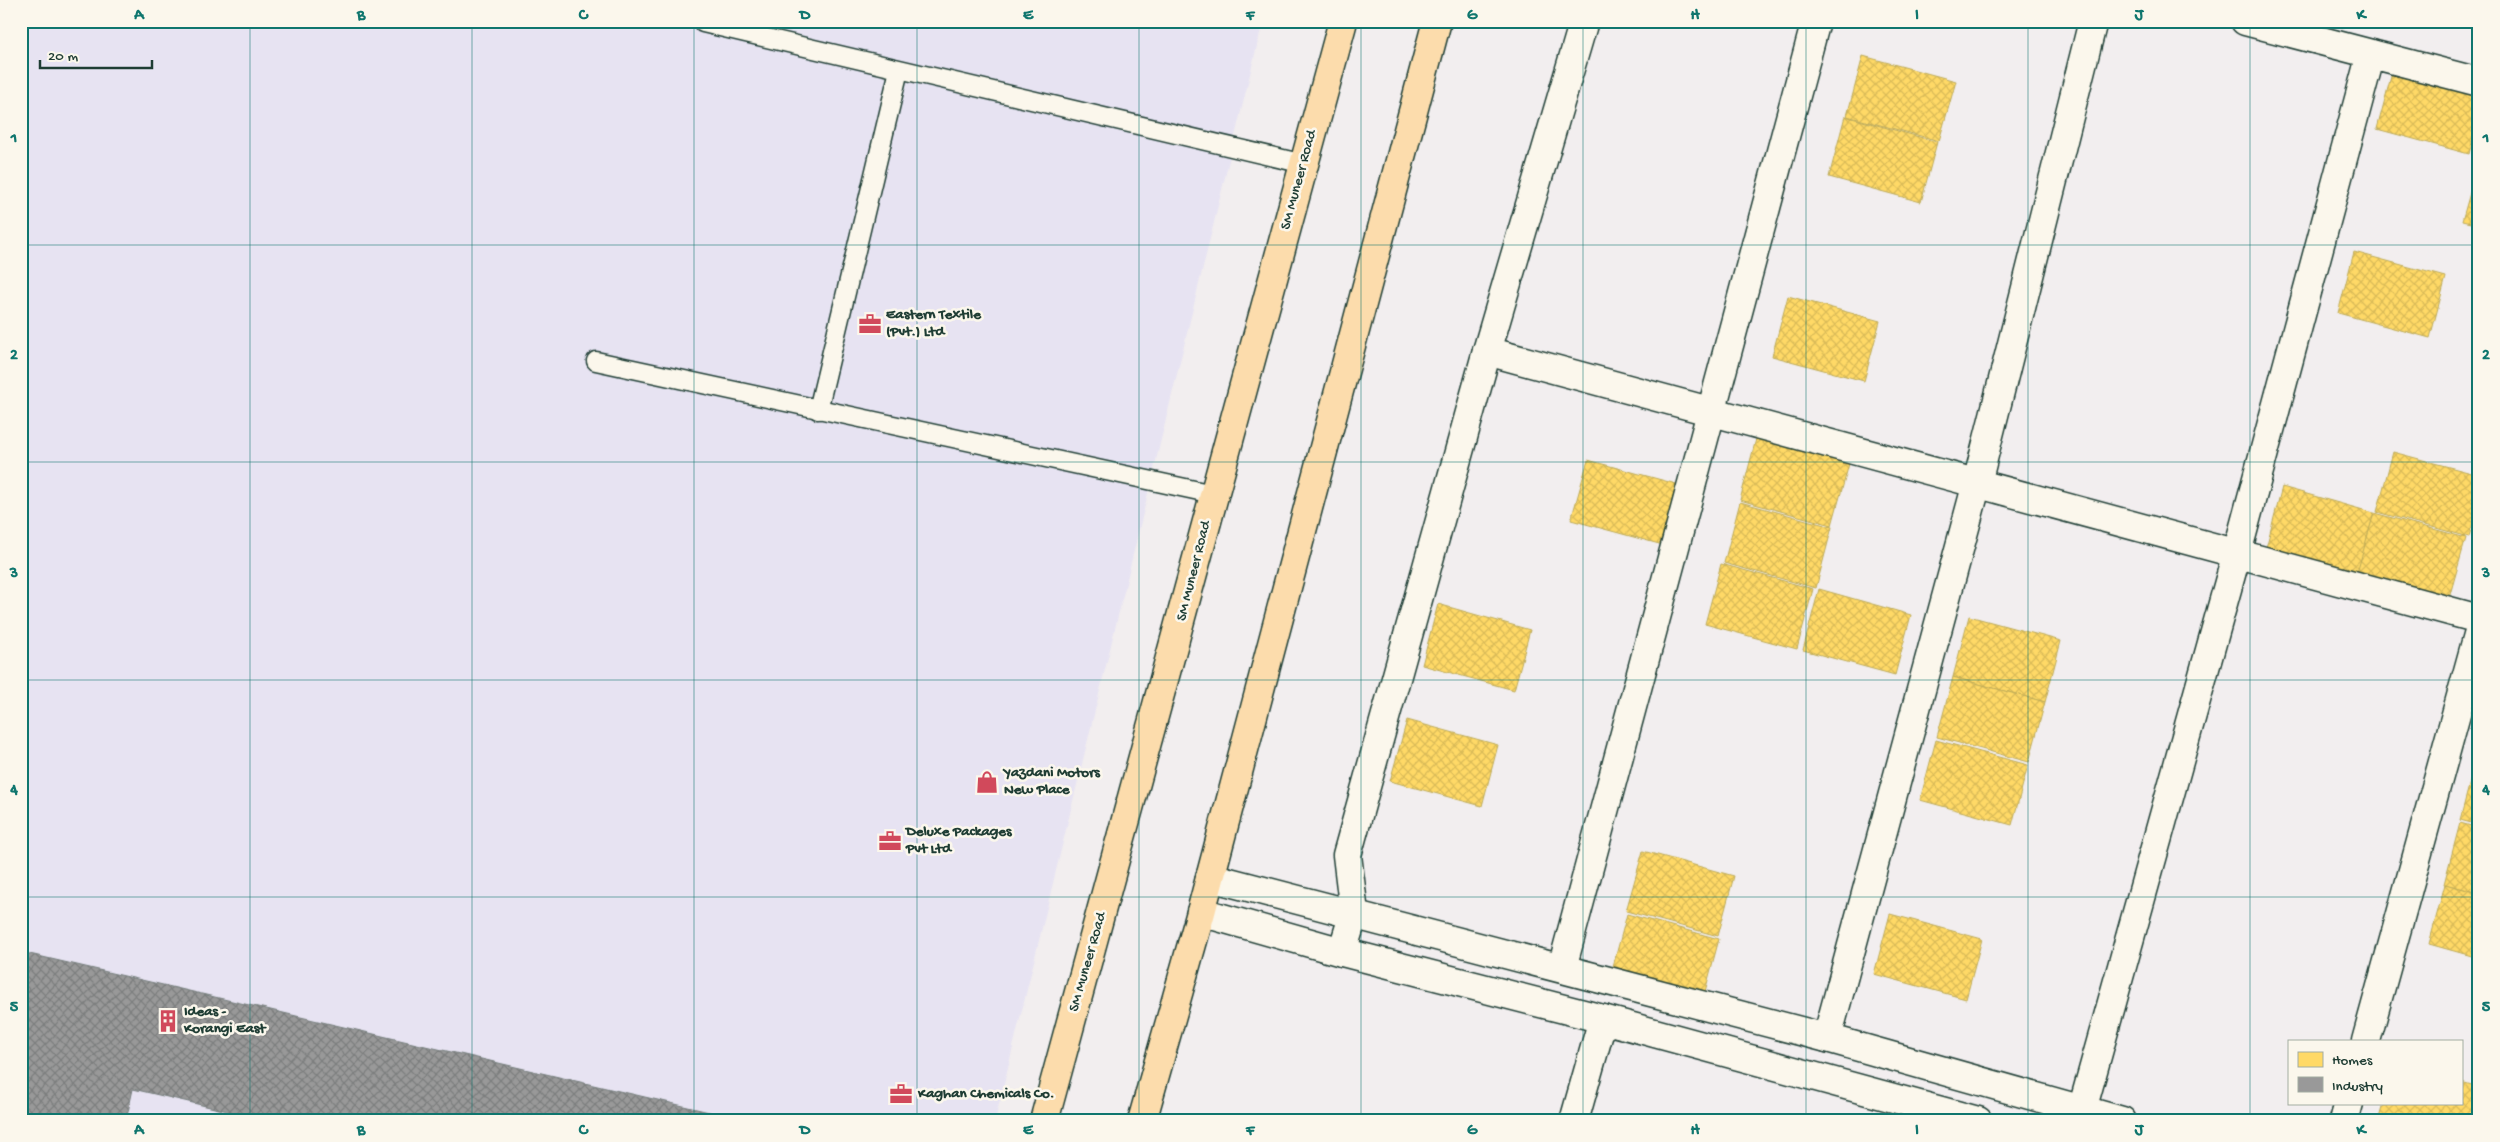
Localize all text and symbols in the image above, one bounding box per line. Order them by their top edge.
text: A [133,7,145,26]
text: B [356,7,366,26]
text: C [578,7,589,26]
text: D [798,7,811,26]
text: E [1023,7,1034,26]
text: F [1245,7,1256,26]
text: G [1467,7,1478,26]
text: H [1690,7,1700,26]
text: I [1915,7,1919,26]
text: J [2134,7,2145,26]
text: K [2356,7,2368,26]
scale bar [40,38,152,70]
text: 20 m [48,48,78,66]
street label: SM Muneer Road [1277,127,1321,232]
text: 1 [10,130,17,149]
text: 1 [2482,130,2489,149]
place label: Eastern Textile (Pvt.) Ltd [886,306,982,341]
office icon: Eastern Textile (Pvt.) Ltd [857,311,883,337]
text: 2 [10,347,18,366]
text: 2 [2482,347,2490,366]
street label: SM Muneer Road [1173,518,1215,623]
text: 3 [9,565,18,584]
text: 3 [2481,565,2490,584]
place label: Yazdani Motors New Place [1002,764,1101,799]
shop icon: Yazdani Motors New Place [974,769,1000,795]
text: 4 [9,782,18,801]
text: 4 [2481,782,2490,801]
place label: Deluxe Packages Pvt Ltd [904,823,1013,858]
office icon: Deluxe Packages Pvt Ltd [877,828,903,854]
street label: SM Muneer Road [1065,909,1111,1014]
text: 5 [10,999,19,1018]
text: 5 [2482,999,2491,1018]
place label: Ideas - Korangi East [183,1003,267,1038]
building icon: Ideas - Korangi East [155,1008,181,1034]
legend [2288,1040,2462,1104]
text: Homes [2332,1052,2373,1070]
text: Industry [2332,1078,2384,1096]
office icon: Kaghan Chemicals Co. [888,1081,914,1107]
place label: Kaghan Chemicals Co. [917,1085,1054,1103]
text: A [133,1122,145,1141]
text: B [356,1122,366,1141]
text: C [578,1122,589,1141]
text: D [798,1122,811,1141]
text: E [1023,1122,1034,1141]
text: F [1245,1122,1256,1141]
text: G [1467,1122,1478,1141]
text: H [1690,1122,1700,1141]
text: I [1915,1122,1919,1141]
text: J [2134,1122,2145,1141]
text: K [2356,1122,2368,1141]

